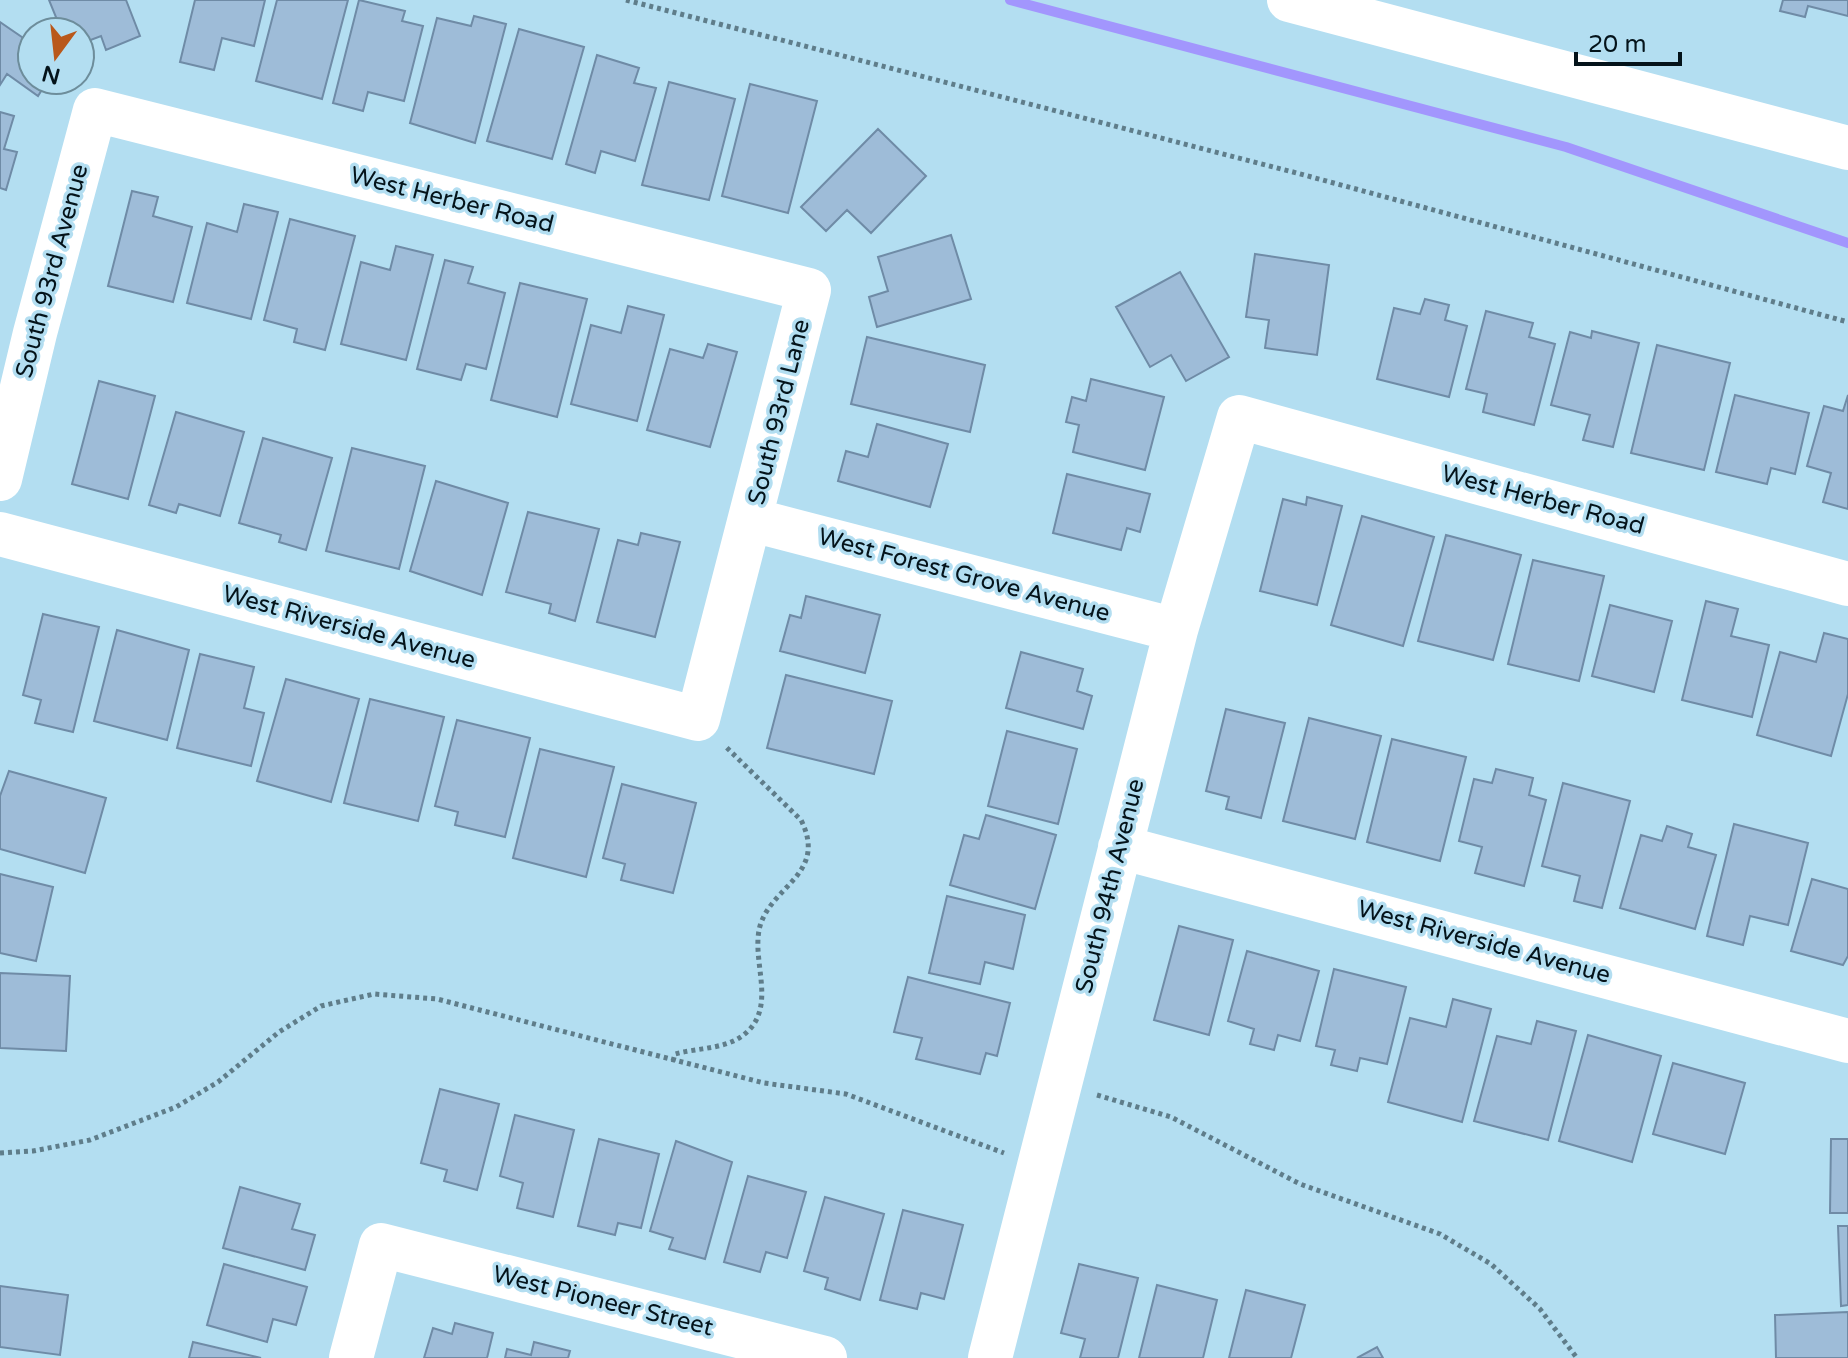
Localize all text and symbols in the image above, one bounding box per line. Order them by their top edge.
north arrow [16,16,96,96]
scale bar [1576,16,1680,66]
text: 20 m [1588,30,1646,59]
text: N [39,60,63,89]
street label: South 93rd Avenue [9,161,95,381]
street label: West Herber Road [347,161,557,239]
street label: South 93rd Lane [742,316,816,508]
street label: West Herber Road [1438,459,1648,541]
street label: West Forest Grove Avenue [815,522,1113,628]
street label: West Riverside Avenue [220,579,478,675]
street label: South 94th Avenue [1069,776,1151,996]
street label: West Riverside Avenue [1355,894,1613,990]
street label: West Pioneer Street [490,1260,716,1342]

